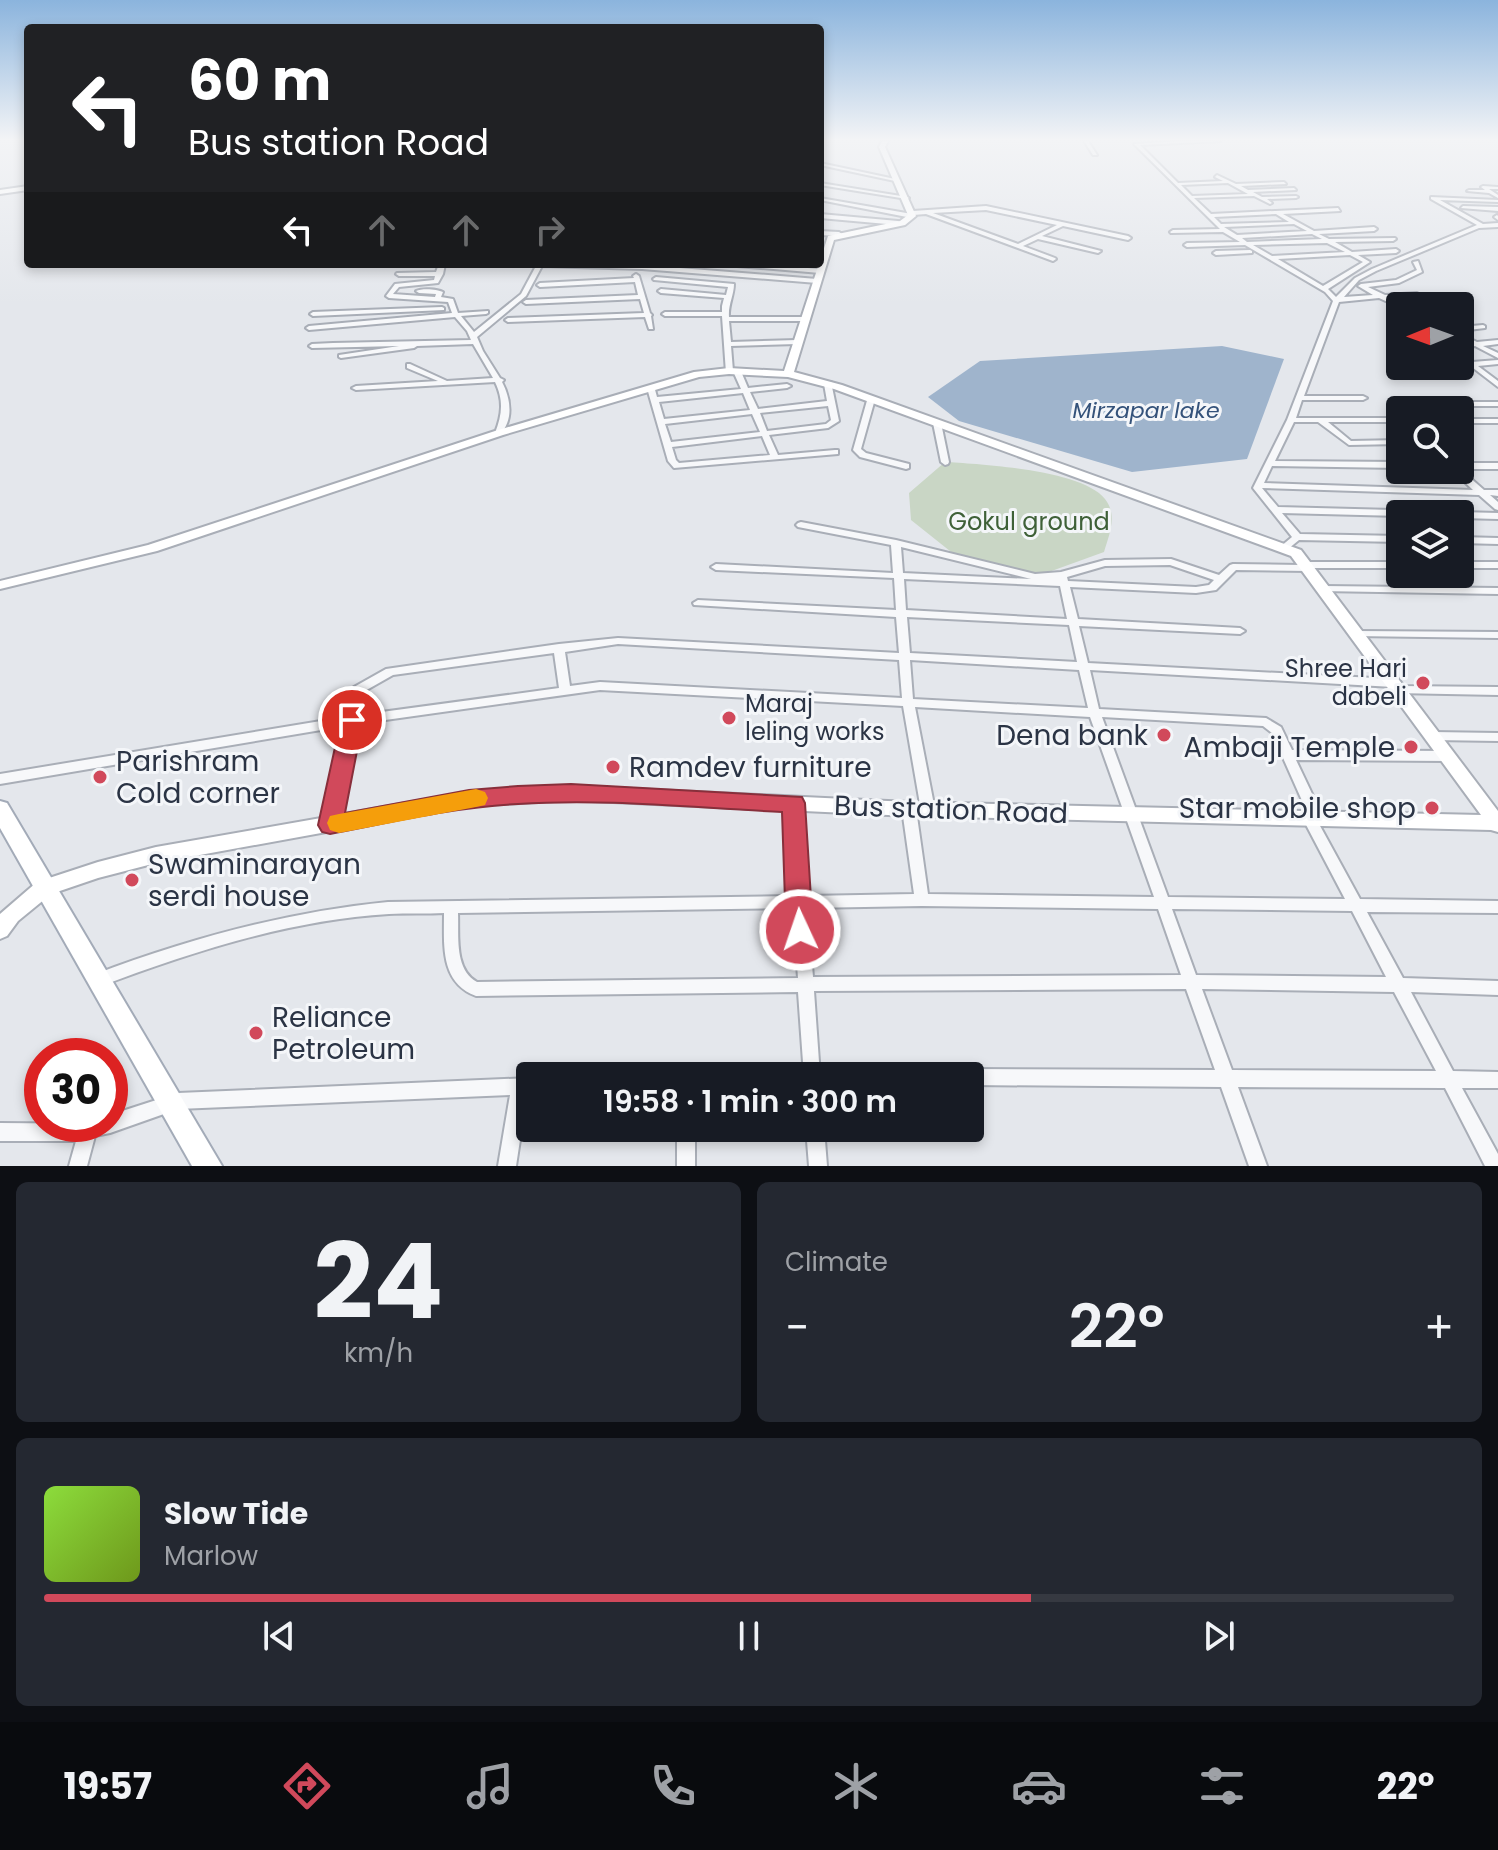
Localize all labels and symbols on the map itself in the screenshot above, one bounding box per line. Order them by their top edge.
north arrow [1386,292,1474,380]
water label: Mirzapar lake [1072,395,1220,426]
park label: Gokul ground [948,505,1110,538]
place label: Shree Hari dabeli [1285,652,1407,713]
marker: Shree Hari dabeli [1414,674,1432,692]
pin [318,686,386,754]
place label: Maraj leling works [745,687,884,748]
marker: Maraj leling works [720,709,738,727]
place label: Dena bank [996,716,1149,755]
marker: Dena bank [1155,726,1173,744]
place label: Ambaji Temple [1184,728,1395,767]
marker: Ambaji Temple [1402,738,1420,756]
place label: Parishram Cold corner [116,742,280,813]
place label: Ramdev furniture [629,748,872,787]
marker: Ramdev furniture [604,758,622,776]
marker: Parishram Cold corner [91,768,109,786]
street label: Bus station Road [833,786,1069,833]
place label: Star mobile shop [1179,789,1416,828]
marker: Star mobile shop [1423,799,1441,817]
place label: Swaminarayan serdi house [148,845,361,916]
marker: Swaminarayan serdi house [123,871,141,889]
position arrow [758,888,842,972]
place label: Reliance Petroleum [272,998,415,1069]
marker: Reliance Petroleum [247,1024,265,1042]
speed limit sign: 30 [24,1038,128,1142]

